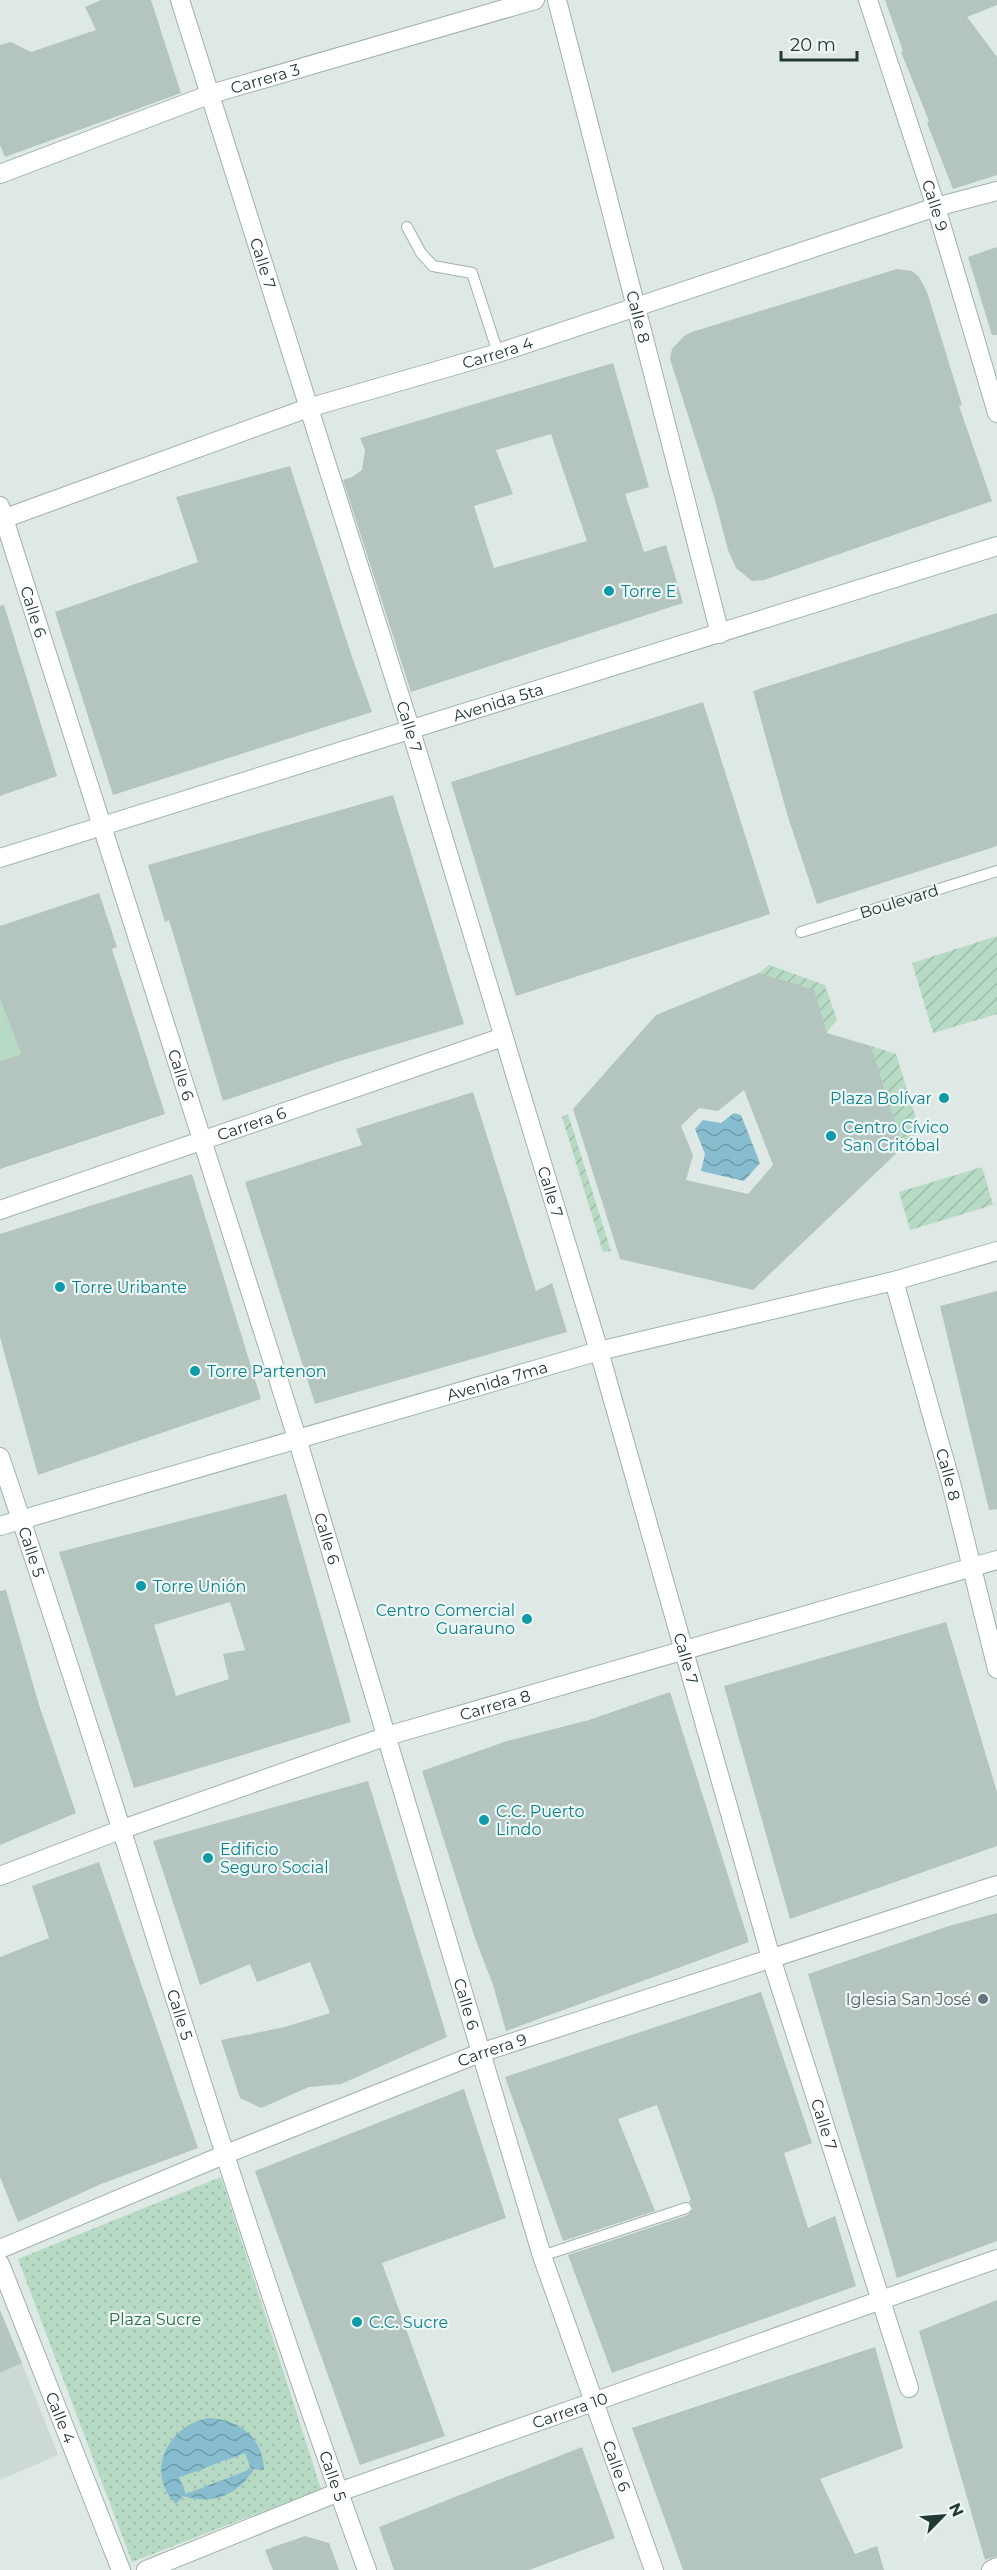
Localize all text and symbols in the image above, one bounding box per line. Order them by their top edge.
scale bar [781,24,858,62]
text: 20 m [790,34,836,56]
street label: Carrera 3 [228,60,302,98]
street label: Calle 9 [918,177,952,233]
street label: Calle 7 [246,235,280,291]
street label: Calle 8 [622,289,654,345]
street label: Carrera 4 [460,333,536,373]
place label: Torre E [621,582,676,601]
street label: Calle 6 [16,584,50,640]
marker: Torre E [602,584,616,598]
street label: Avenida 5ta [451,680,546,726]
street label: Calle 7 [392,699,426,755]
street label: Boulevard [857,880,941,922]
street label: Calle 6 [164,1047,198,1103]
place label: Plaza Bolívar [830,1089,932,1108]
marker: Plaza Bolívar [937,1091,951,1105]
street label: Carrera 6 [215,1103,289,1145]
place label: Centro Cívico San Critóbal [843,1118,949,1155]
marker: Centro Cívico San Critóbal [824,1129,838,1143]
street label: Calle 7 [533,1164,567,1220]
place label: Torre Uribante [72,1278,187,1297]
marker: Torre Uribante [53,1280,67,1294]
street label: Avenida 7ma [445,1357,550,1405]
place label: Torre Partenon [207,1362,327,1381]
marker: Torre Partenon [188,1364,202,1378]
street label: Calle 8 [932,1446,964,1503]
street label: Calle 6 [310,1510,343,1567]
street label: Calle 5 [14,1524,49,1580]
place label: Torre Unión [153,1577,246,1596]
marker: Torre Unión [134,1579,148,1593]
place label: Centro Comercial Guarauno [376,1601,515,1638]
marker: Centro Comercial Guarauno [520,1612,534,1626]
street label: Calle 7 [669,1631,702,1686]
street label: Carrera 8 [458,1686,533,1724]
place label: C.C. Puerto Lindo [496,1802,585,1839]
marker: C.C. Puerto Lindo [477,1813,491,1827]
place label: Edificio Seguro Social [220,1840,328,1877]
marker: Edificio Seguro Social [201,1851,215,1865]
street label: Calle 6 [449,1976,483,2032]
street label: Calle 5 [163,1987,197,2043]
place label: Iglesia San José [846,1990,971,2009]
marker: Iglesia San José [976,1992,990,2006]
street label: Carrera 9 [455,2029,529,2071]
street label: Calle 7 [807,2096,841,2152]
park label: Plaza Sucre [109,2310,201,2329]
place label: C.C. Sucre [369,2313,448,2332]
marker: C.C. Sucre [350,2315,364,2329]
street label: Calle 4 [41,2389,79,2447]
street label: Carrera 10 [530,2389,610,2433]
street label: Calle 6 [599,2438,634,2494]
street label: Calle 5 [315,2448,350,2504]
north arrow [913,2486,973,2546]
text: N [945,2500,967,2520]

